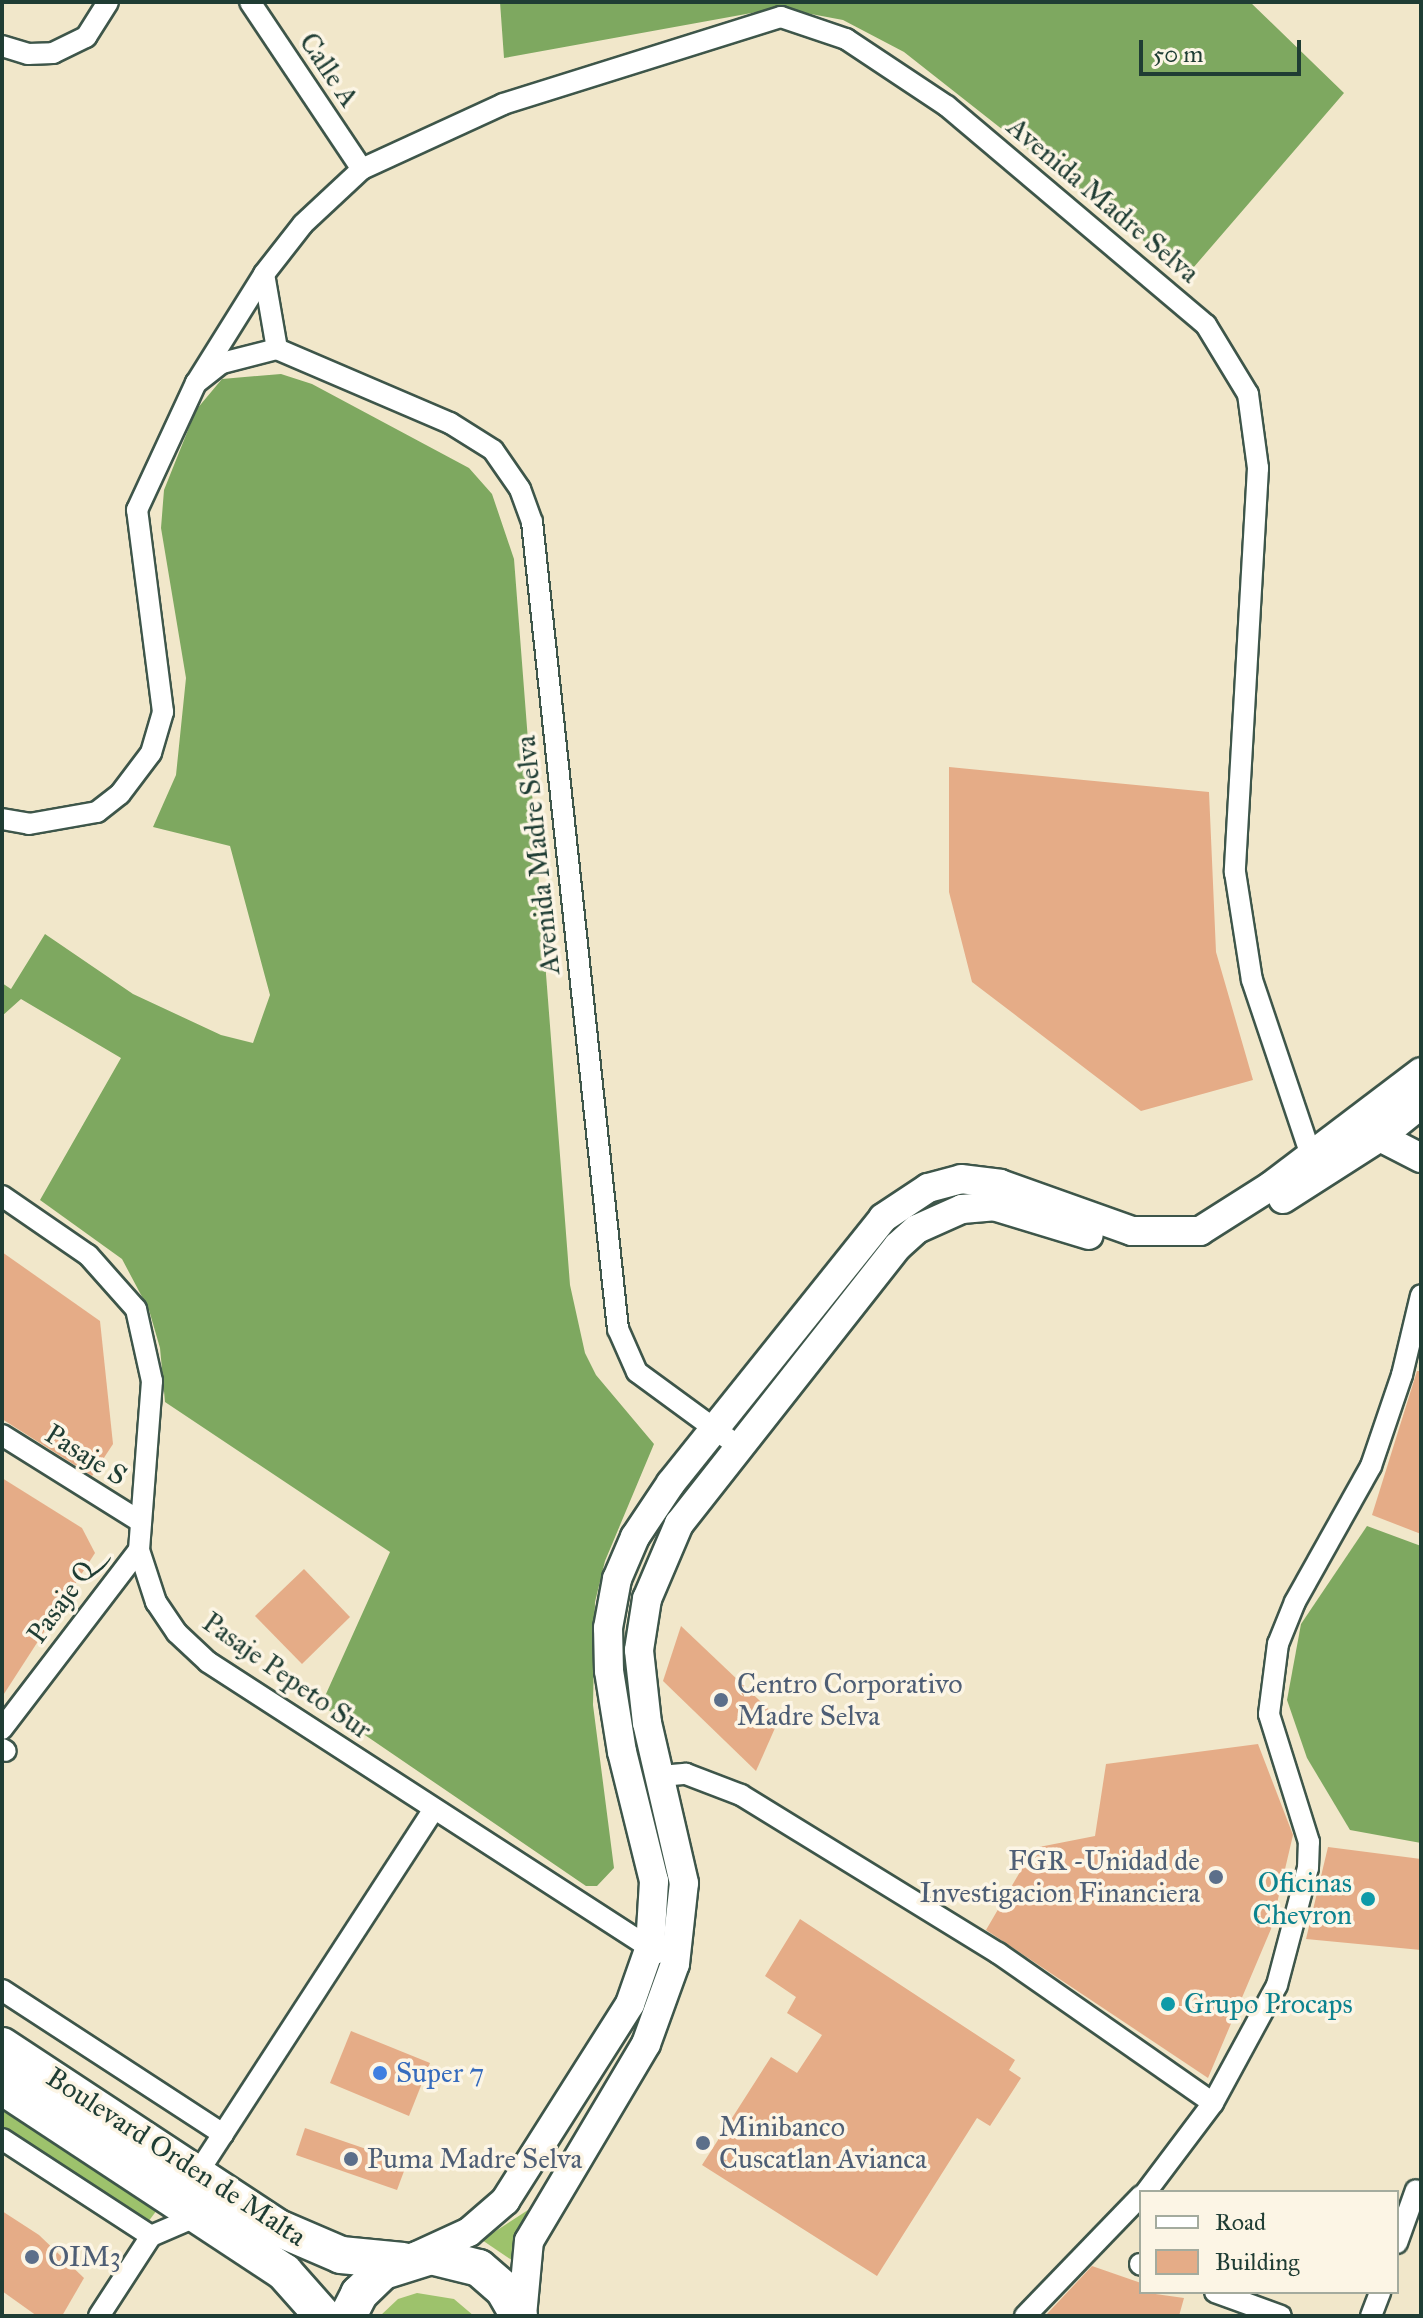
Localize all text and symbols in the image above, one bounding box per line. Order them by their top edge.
scale bar [1143,24,1305,74]
street label: Calle A [292,26,366,114]
text: 50 m [1153,39,1203,69]
street label: Avenida Madre Selva [1000,110,1206,290]
street label: Avenida Madre Selva [509,734,567,976]
street label: Pasaje S [39,1417,133,1493]
street label: Pasaje Q [20,1554,102,1650]
street label: Pasaje Pepeto Sur [196,1605,378,1747]
place label: Centro Corporativo Madre Selva [737,1667,963,1733]
marker: Centro Corporativo Madre Selva [712,1691,730,1709]
place label: FGR -Unidad de Investigacion Financiera [919,1844,1200,1910]
place label: Oficinas Chevron [1253,1866,1352,1932]
marker: FGR -Unidad de Investigacion Financiera [1207,1868,1225,1886]
marker: Oficinas Chevron [1359,1890,1377,1908]
place label: Grupo Procaps [1184,1987,1353,2021]
marker: Grupo Procaps [1159,1995,1177,2013]
place label: Super 7 [396,2056,484,2090]
street label: Boulevard Orden de Malta [40,2060,312,2254]
marker: Super 7 [371,2064,389,2082]
place label: Minibanco Cuscatlan Avianca [719,2110,927,2176]
marker: Minibanco Cuscatlan Avianca [694,2134,712,2152]
place label: Puma Madre Selva [367,2142,582,2176]
marker: Puma Madre Selva [342,2150,360,2168]
legend [1139,2190,1399,2294]
text: Road [1215,2207,1266,2237]
place label: OIM3 [48,2240,121,2274]
text: Building [1215,2247,1300,2277]
marker: OIM3 [23,2248,41,2266]

